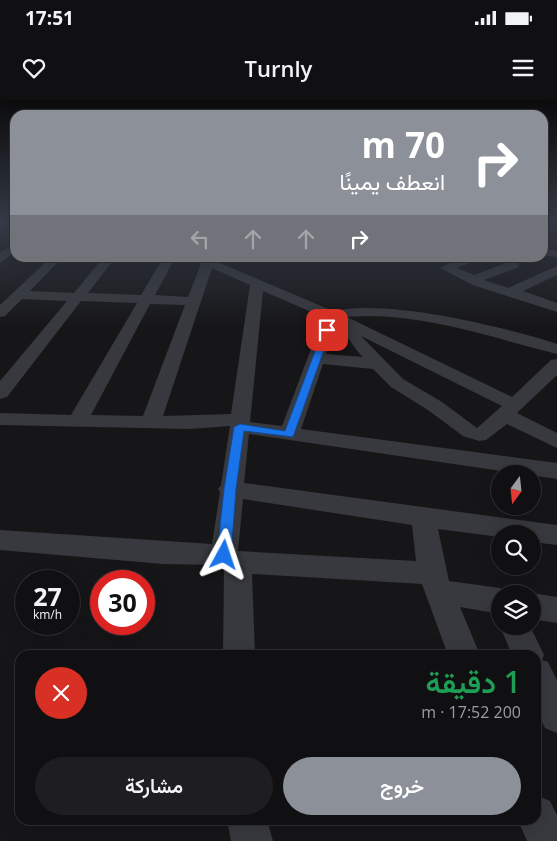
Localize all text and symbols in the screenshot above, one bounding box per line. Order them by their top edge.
text: 17:51 [25,5,74,31]
text: Turnly [245,53,312,83]
icon: heart [20,54,48,82]
icon: menu [509,54,537,82]
text: 70 m [362,121,445,168]
icon: right [463,130,528,195]
text: انعطف يمينًا [339,166,445,196]
icon: left [186,225,214,253]
icon: ahead [239,225,267,253]
icon: ahead [292,225,320,253]
icon: right [345,225,373,253]
pin [306,309,348,351]
icon: arrive [313,316,341,344]
north arrow [491,465,541,515]
map controls [491,465,541,635]
button: search [491,525,541,575]
position arrow [197,528,249,580]
speed limit sign: 30 [90,570,155,635]
text: 27 [33,579,62,613]
button: layers [491,585,541,635]
text: km/h [33,606,62,623]
text: 1 دقيقة [426,661,521,702]
button: close [35,667,87,719]
text: 200 m · 17:52 [421,701,521,723]
button: مشاركة [35,757,273,815]
button: خروج [283,757,521,815]

